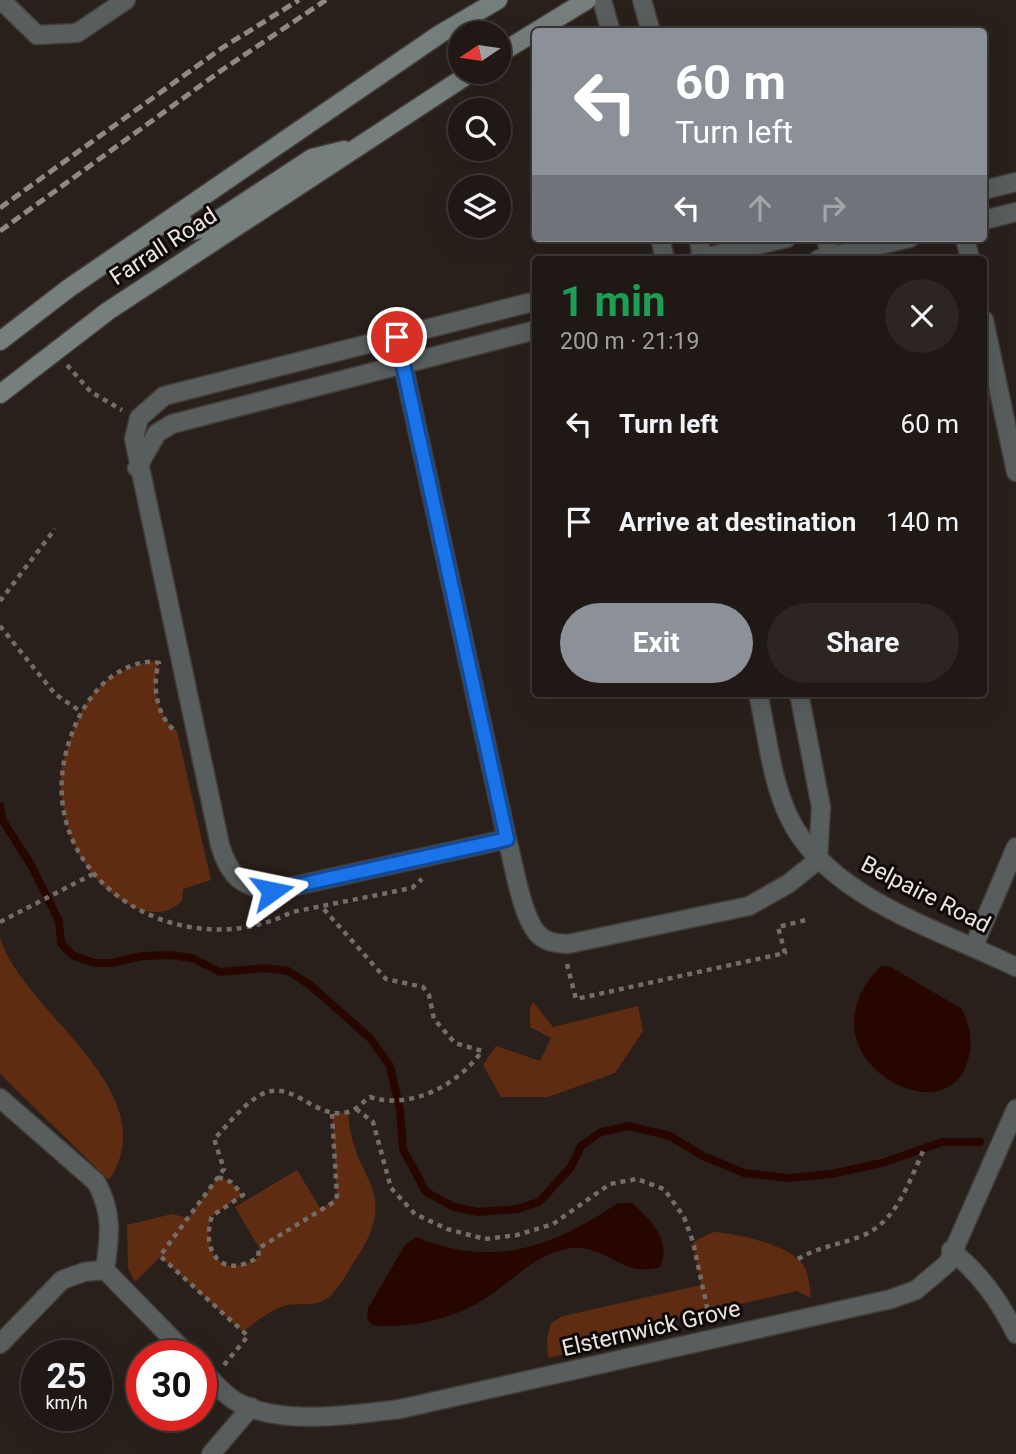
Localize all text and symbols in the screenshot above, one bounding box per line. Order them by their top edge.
north arrow [448,21,511,84]
map controls [448,21,511,238]
text: 60 m [675,54,786,111]
icon: left [560,56,651,147]
button: search [448,98,511,161]
text: Turn left [675,113,793,151]
button: layers [448,175,511,238]
icon: left [668,189,706,227]
icon: ahead [741,189,779,227]
icon: right [814,189,852,227]
street label: Farrall Road [105,202,222,291]
text: 1 min [560,277,666,326]
button: close [885,279,959,353]
pin [367,307,427,367]
icon: arrive [378,318,416,356]
text: 200 m · 21:19 [560,328,699,355]
icon: left [560,405,598,443]
text: Turn left [619,409,718,439]
text: 60 m [901,409,959,439]
icon: arrive [560,503,598,541]
text: Arrive at destination [619,507,856,537]
text: 140 m [886,507,959,537]
button: Exit [560,603,753,683]
button: Share [767,603,959,683]
street label: Belpaire Road [857,850,995,939]
position arrow [235,854,309,928]
street label: Elsternwick Grove [559,1295,743,1362]
speed limit sign: 30 [126,1340,217,1431]
text: 25 [46,1356,87,1397]
text: km/h [45,1392,88,1413]

